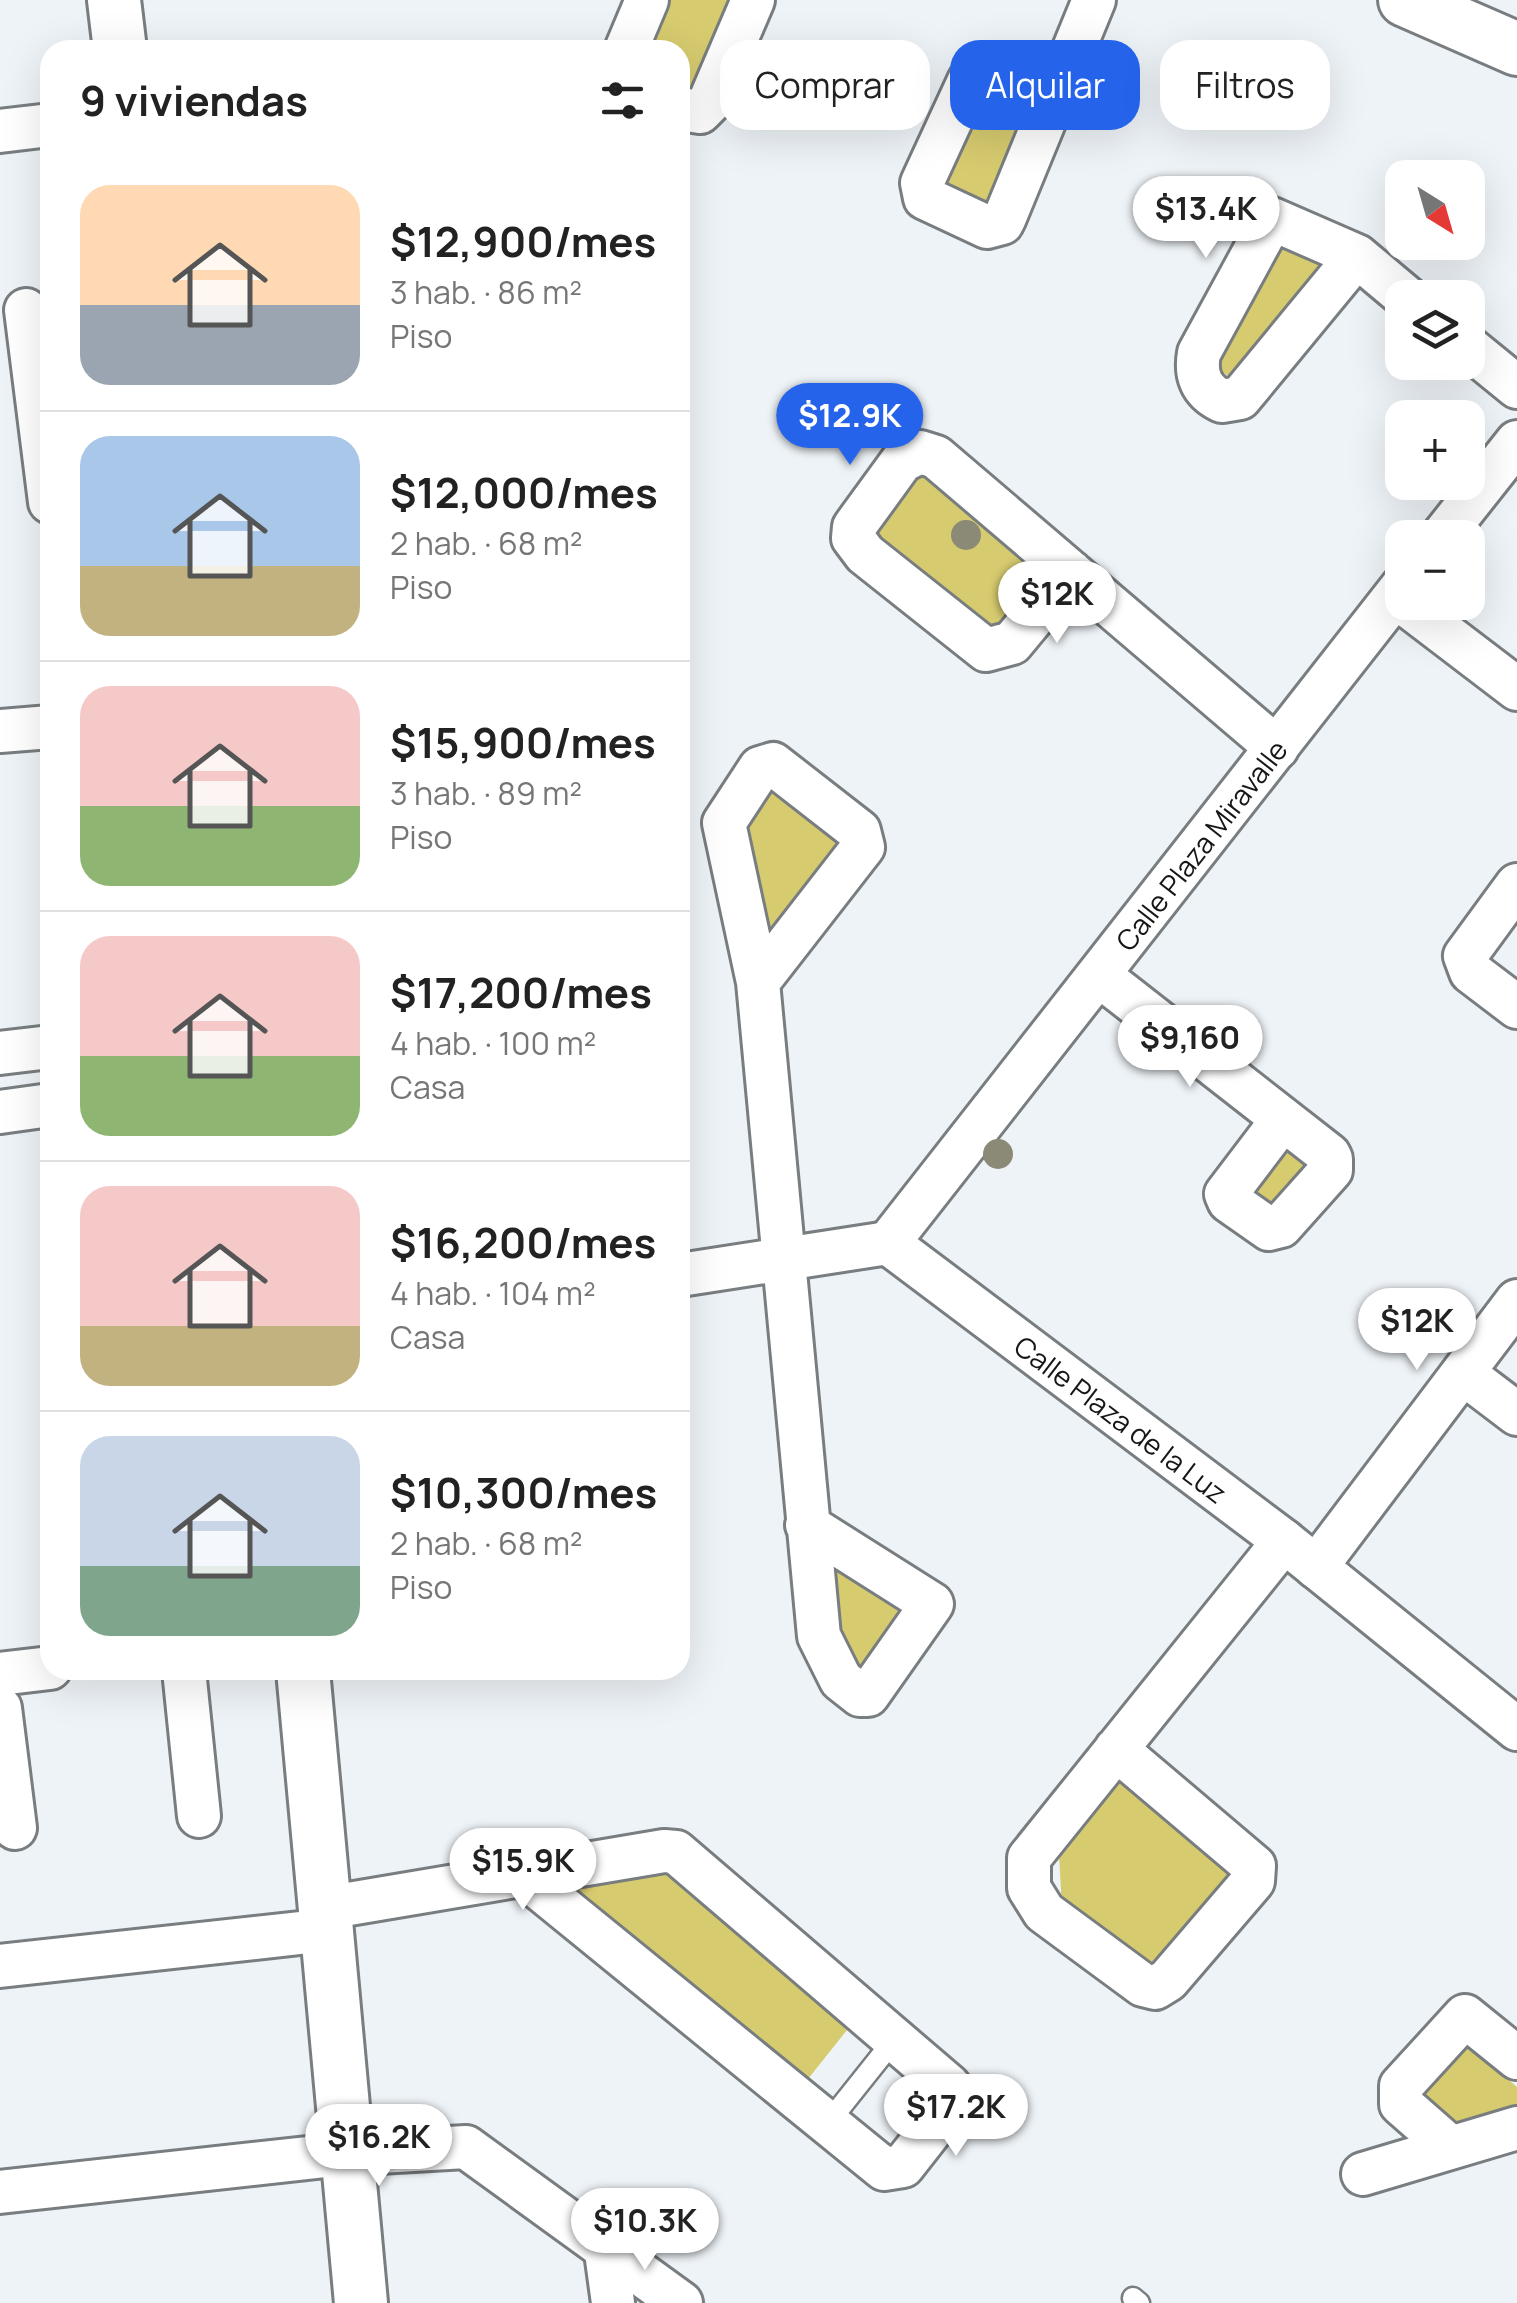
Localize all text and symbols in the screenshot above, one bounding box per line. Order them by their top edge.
chip: Comprar [720,40,930,130]
chip: Alquilar [950,40,1140,130]
chip: Filtros [1160,40,1330,130]
text: 9 viviendas [80,71,308,129]
icon: filters [595,73,650,128]
north arrow [1385,160,1485,260]
map controls [1385,160,1485,620]
pin: $13.4K [1125,176,1287,261]
text: $13.4K [1155,186,1257,230]
text: $12,900/mes [390,212,656,270]
icon: home [160,225,280,345]
text: 3 hab. · 86 m² [390,270,582,314]
button: layers [1385,280,1485,380]
text: Piso [390,314,453,358]
pin: $12.9K [769,383,931,468]
text: $12.9K [798,393,902,437]
button: + [1385,400,1485,500]
text: $12,000/mes [390,463,658,521]
icon: home [160,476,280,596]
button: − [1385,520,1485,620]
text: 2 hab. · 68 m² [390,521,583,565]
pin: $12K [998,561,1116,646]
text: Piso [390,565,453,609]
text: $12K [1020,571,1094,615]
text: $15,900/mes [390,713,656,771]
icon: home [160,726,280,846]
street label: Calle Plaza Miravalle [1107,732,1295,958]
text: 3 hab. · 89 m² [390,771,582,815]
text: Piso [390,815,453,859]
text: $17,200/mes [390,963,652,1021]
icon: home [160,976,280,1096]
pin: $9,160 [1109,1005,1271,1090]
text: $9,160 [1140,1015,1240,1059]
text: 4 hab. · 100 m² [390,1021,596,1065]
text: Casa [390,1065,465,1109]
text: $16,200/mes [390,1213,656,1271]
icon: home [160,1226,280,1346]
text: 4 hab. · 104 m² [390,1271,596,1315]
pin: $12K [1358,1288,1476,1373]
text: $12K [1380,1298,1454,1342]
text: Casa [390,1315,465,1359]
street label: Calle Plaza de la Luz [1007,1327,1235,1511]
text: $10,300/mes [390,1463,657,1521]
icon: home [160,1476,280,1596]
text: 2 hab. · 68 m² [390,1521,583,1565]
text: Piso [390,1565,453,1609]
pin: $15.9K [442,1828,604,1913]
text: $15.9K [471,1838,575,1882]
pin: $17.2K [875,2074,1037,2159]
text: $17.2K [906,2084,1006,2128]
pin: $16.2K [298,2104,460,2189]
text: $16.2K [327,2114,431,2158]
pin: $10.3K [564,2188,726,2273]
text: $10.3K [593,2198,697,2242]

